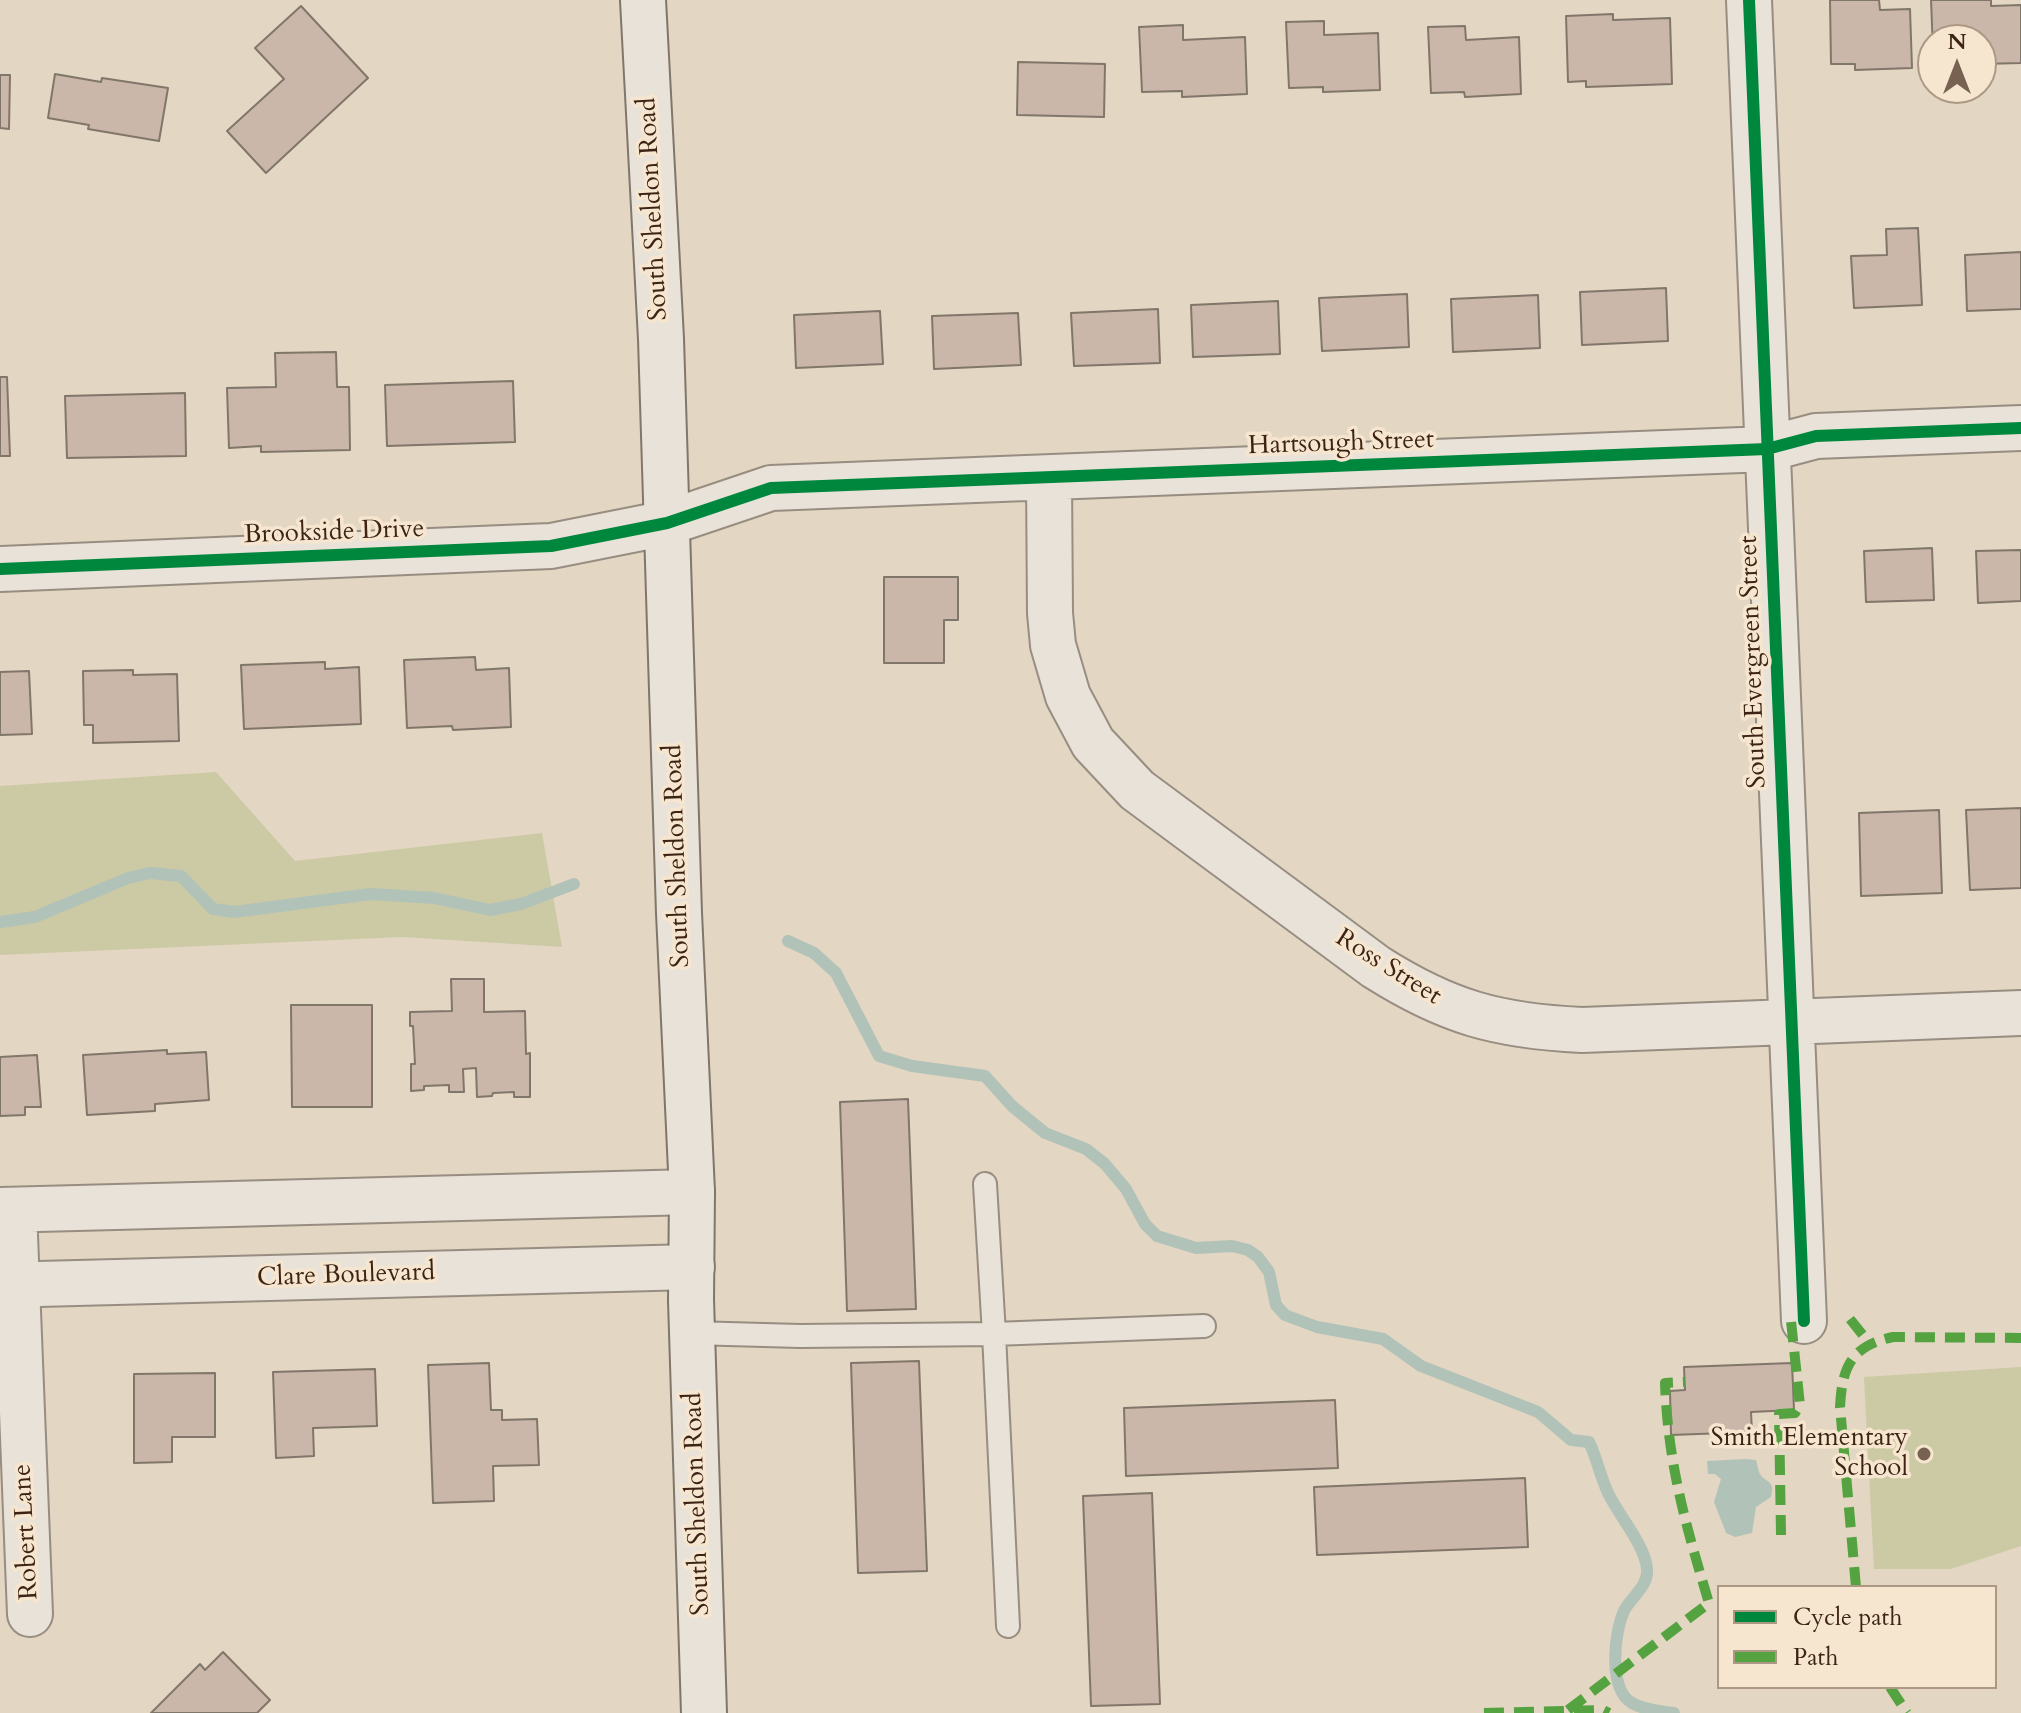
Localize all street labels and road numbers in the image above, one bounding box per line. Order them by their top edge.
street label: South Sheldon Road [633,97,675,321]
street label: Hartsough Street [1247,425,1435,463]
street label: Brookside Drive [243,514,425,552]
street label: South Evergreen Street [1734,535,1774,789]
street label: South Sheldon Road [659,744,697,968]
street label: Ross Street [1329,923,1447,1013]
street label: Clare Boulevard [256,1257,436,1295]
street label: South Sheldon Road [679,1392,717,1616]
street label: Robert Lane [8,1463,46,1601]

